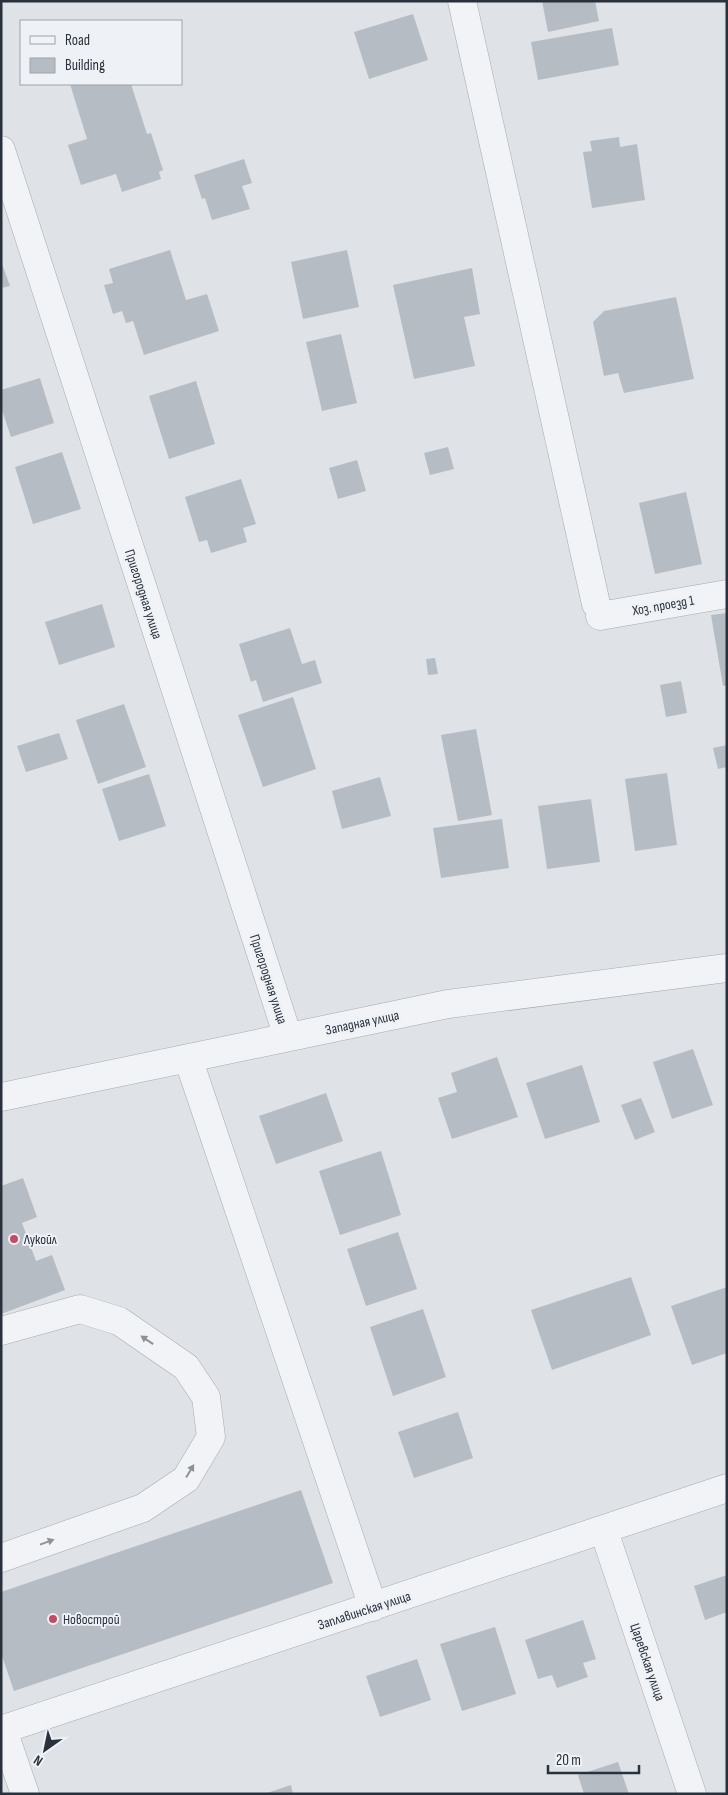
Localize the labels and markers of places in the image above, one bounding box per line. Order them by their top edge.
place label: Лукойл [23,1231,57,1248]
marker: Лукойл [8,1233,20,1245]
place label: Новострой [63,1611,120,1628]
marker: Новострой [47,1613,59,1625]

